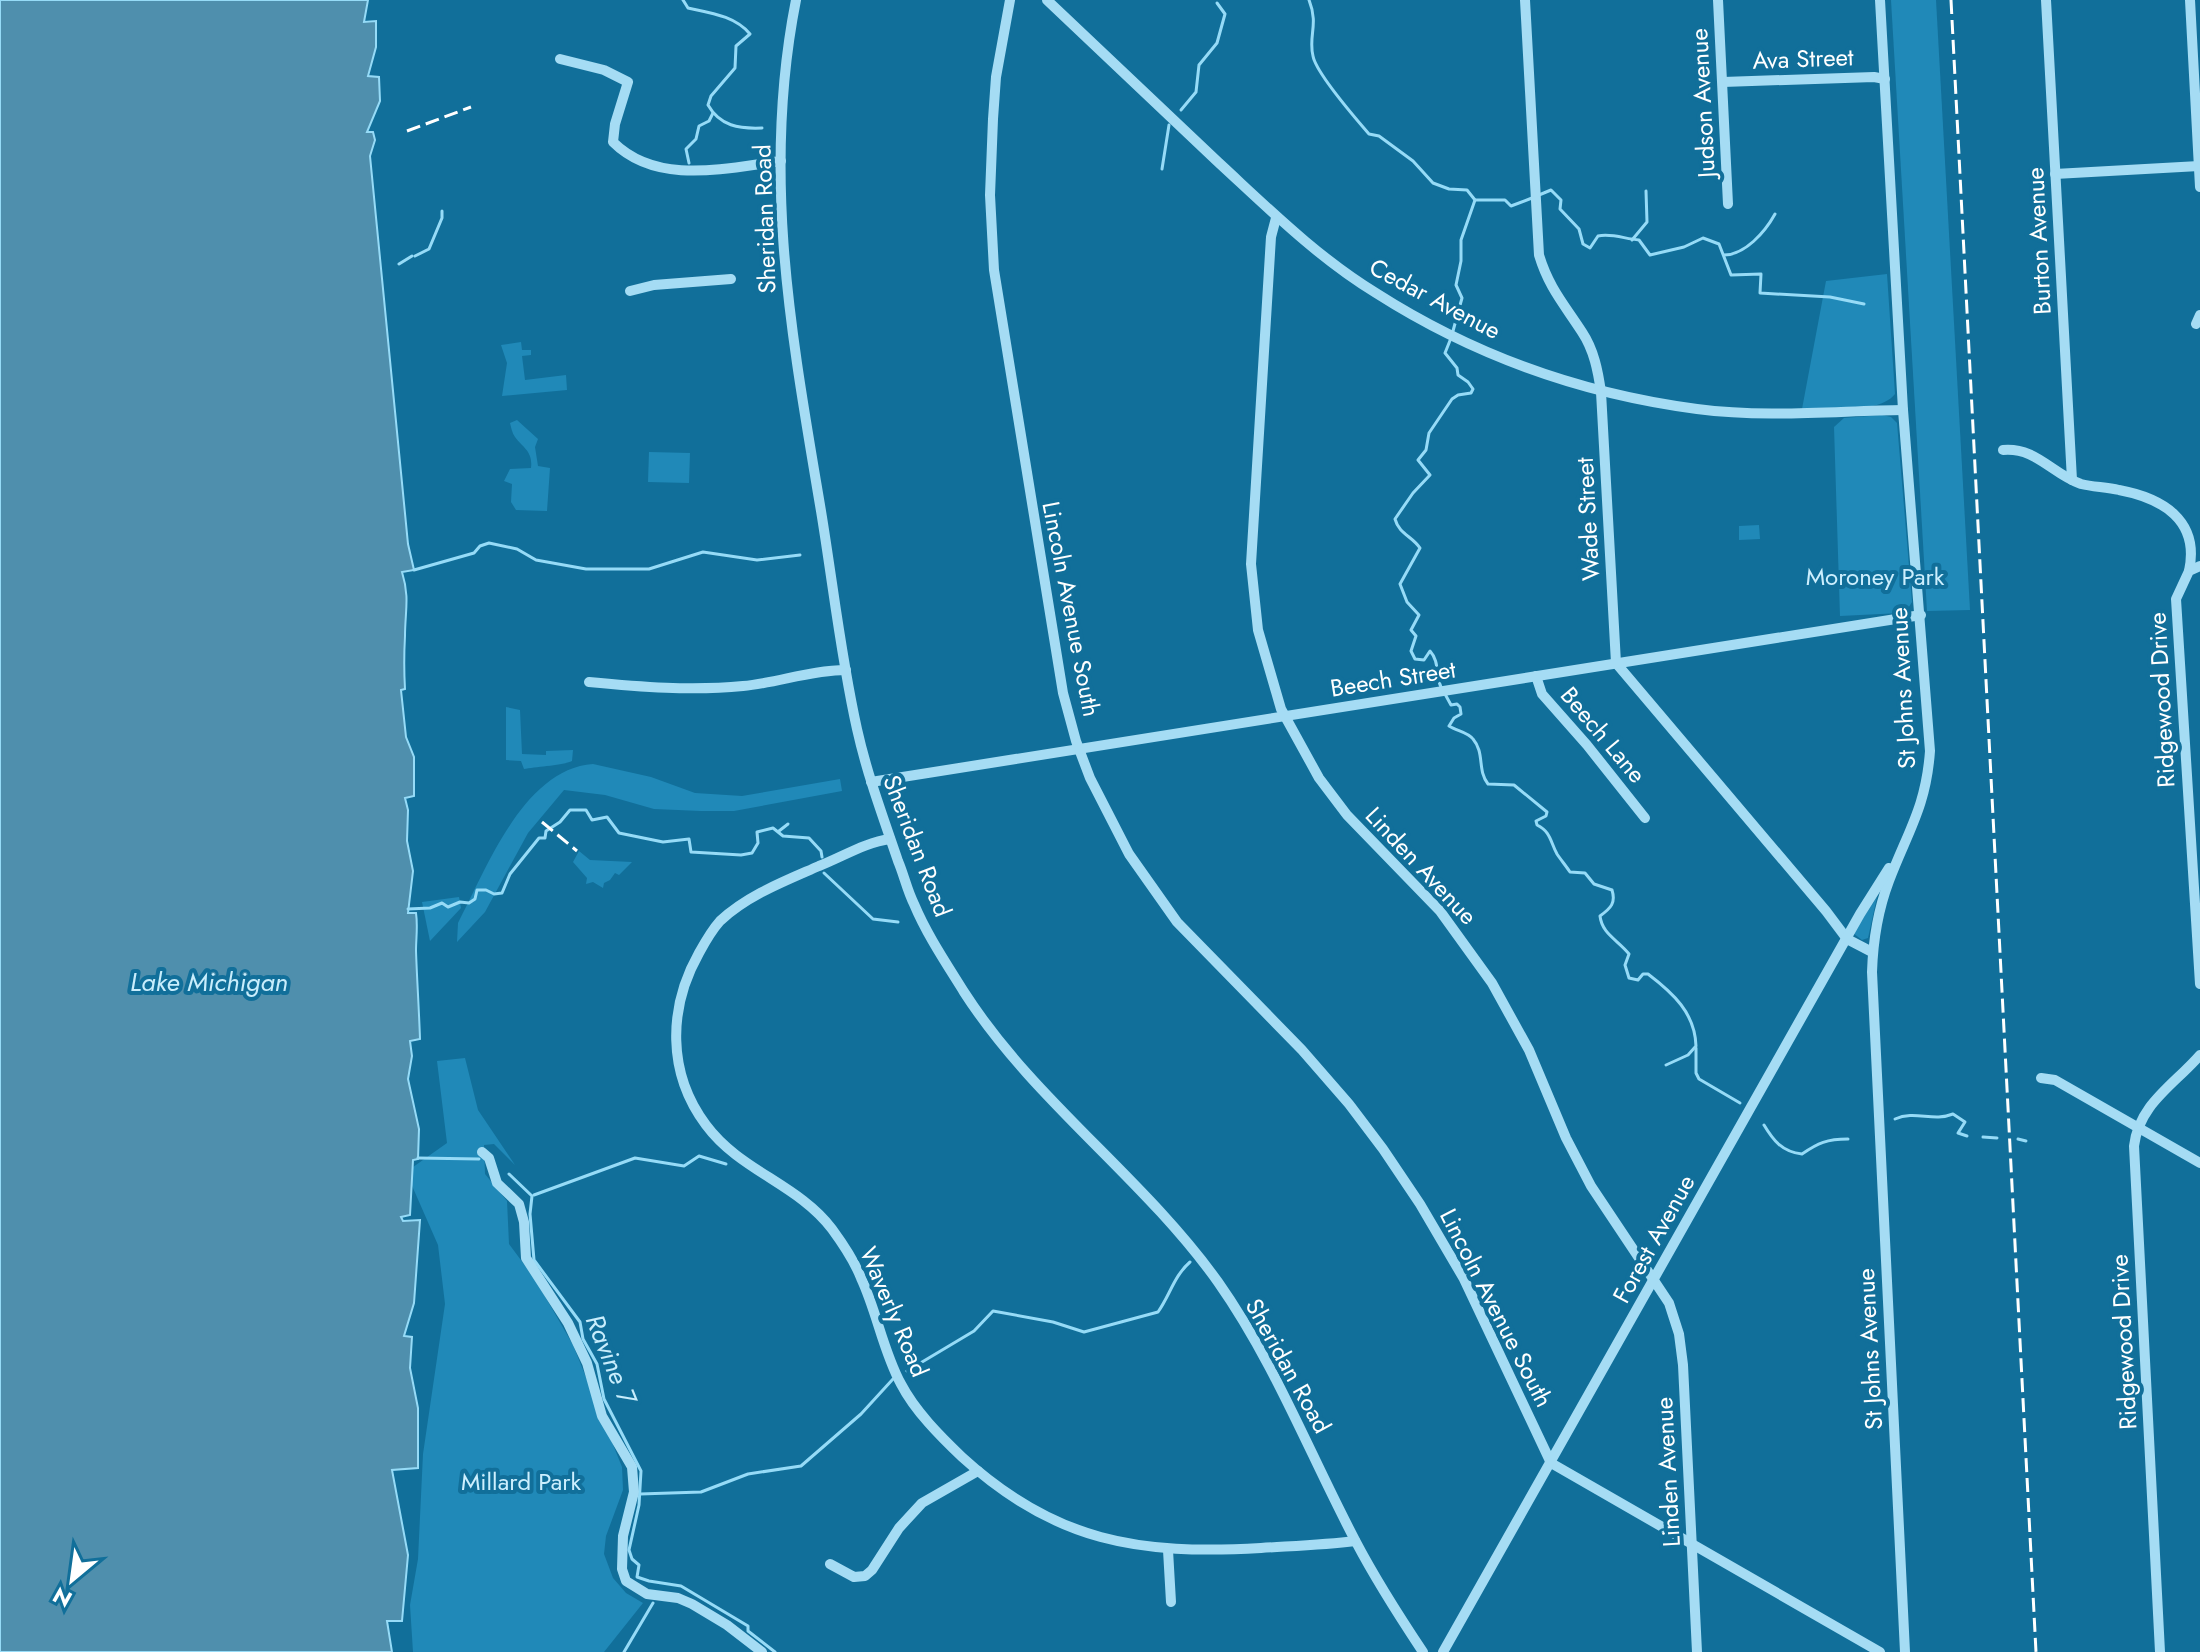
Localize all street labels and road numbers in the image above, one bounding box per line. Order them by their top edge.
street label: Judson Avenue [1681,28,1724,182]
street label: Ava Street [1752,39,1854,78]
street label: Sheridan Road [744,144,785,294]
street label: Burton Avenue [2017,166,2060,316]
street label: Cedar Avenue [1363,249,1507,348]
street label: Wade Street [1567,456,1608,582]
street label: Lincoln Avenue South [1033,498,1110,720]
street label: St Johns Avenue [1881,606,1924,770]
street label: Ridgewood Drive [2139,612,2184,789]
street label: Beech Street [1328,651,1458,706]
street label: Beech Lane [1552,679,1654,791]
street label: Sheridan Road [874,770,961,922]
street label: Linden Avenue [1357,799,1485,933]
street label: Forest Avenue [1604,1168,1703,1309]
street label: Lincoln Avenue South [1431,1202,1562,1413]
street label: Waverly Road [851,1241,938,1382]
street label: Ridgewood Drive [2101,1254,2146,1431]
street label: St Johns Avenue [1848,1267,1891,1431]
street label: Sheridan Road [1237,1292,1340,1440]
street label: Linden Avenue [1646,1396,1689,1548]

